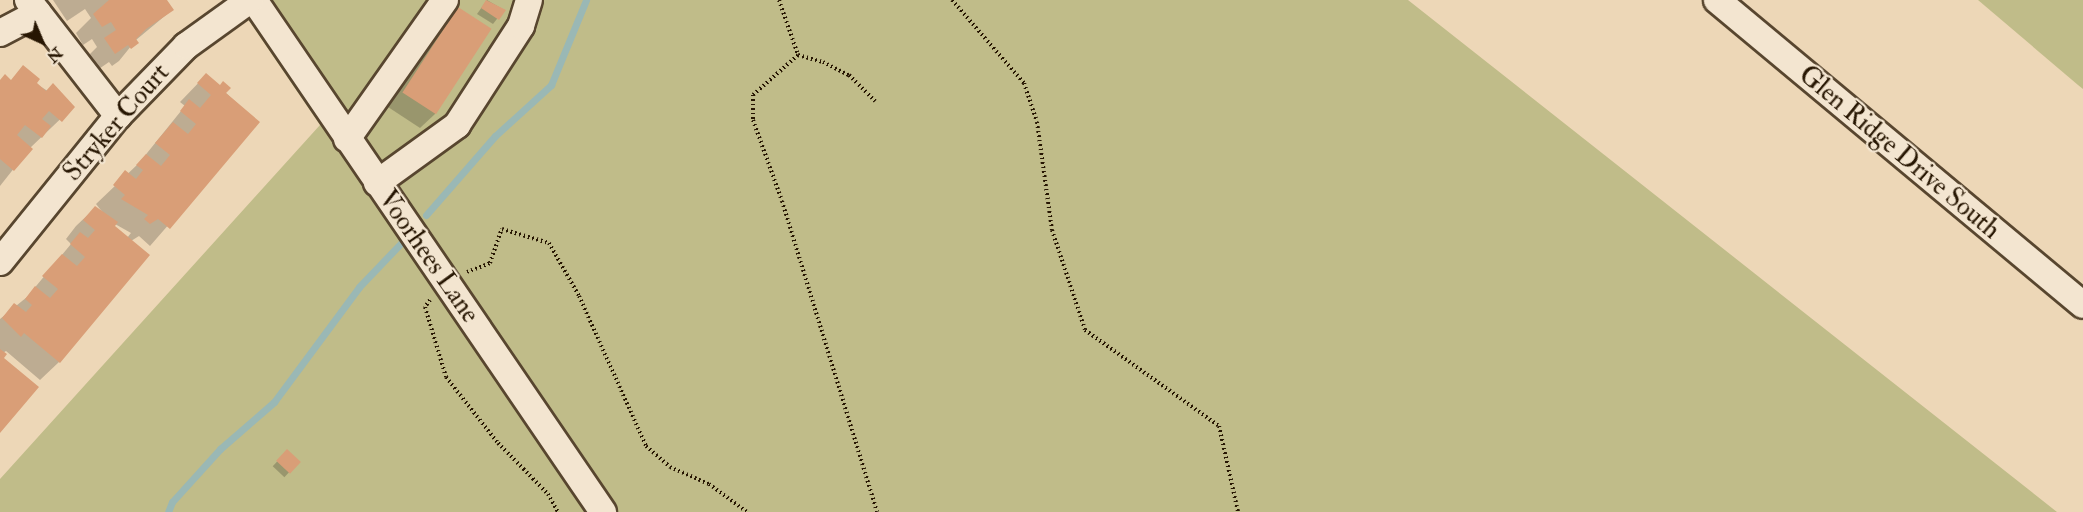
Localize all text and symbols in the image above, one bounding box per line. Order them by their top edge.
north arrow [12,12,72,72]
text: N [42,43,67,67]
street label: Stryker Court [58,58,176,188]
street label: Glen Ridge Drive South [1792,60,2006,246]
street label: Voorhees Lane [371,185,485,329]

